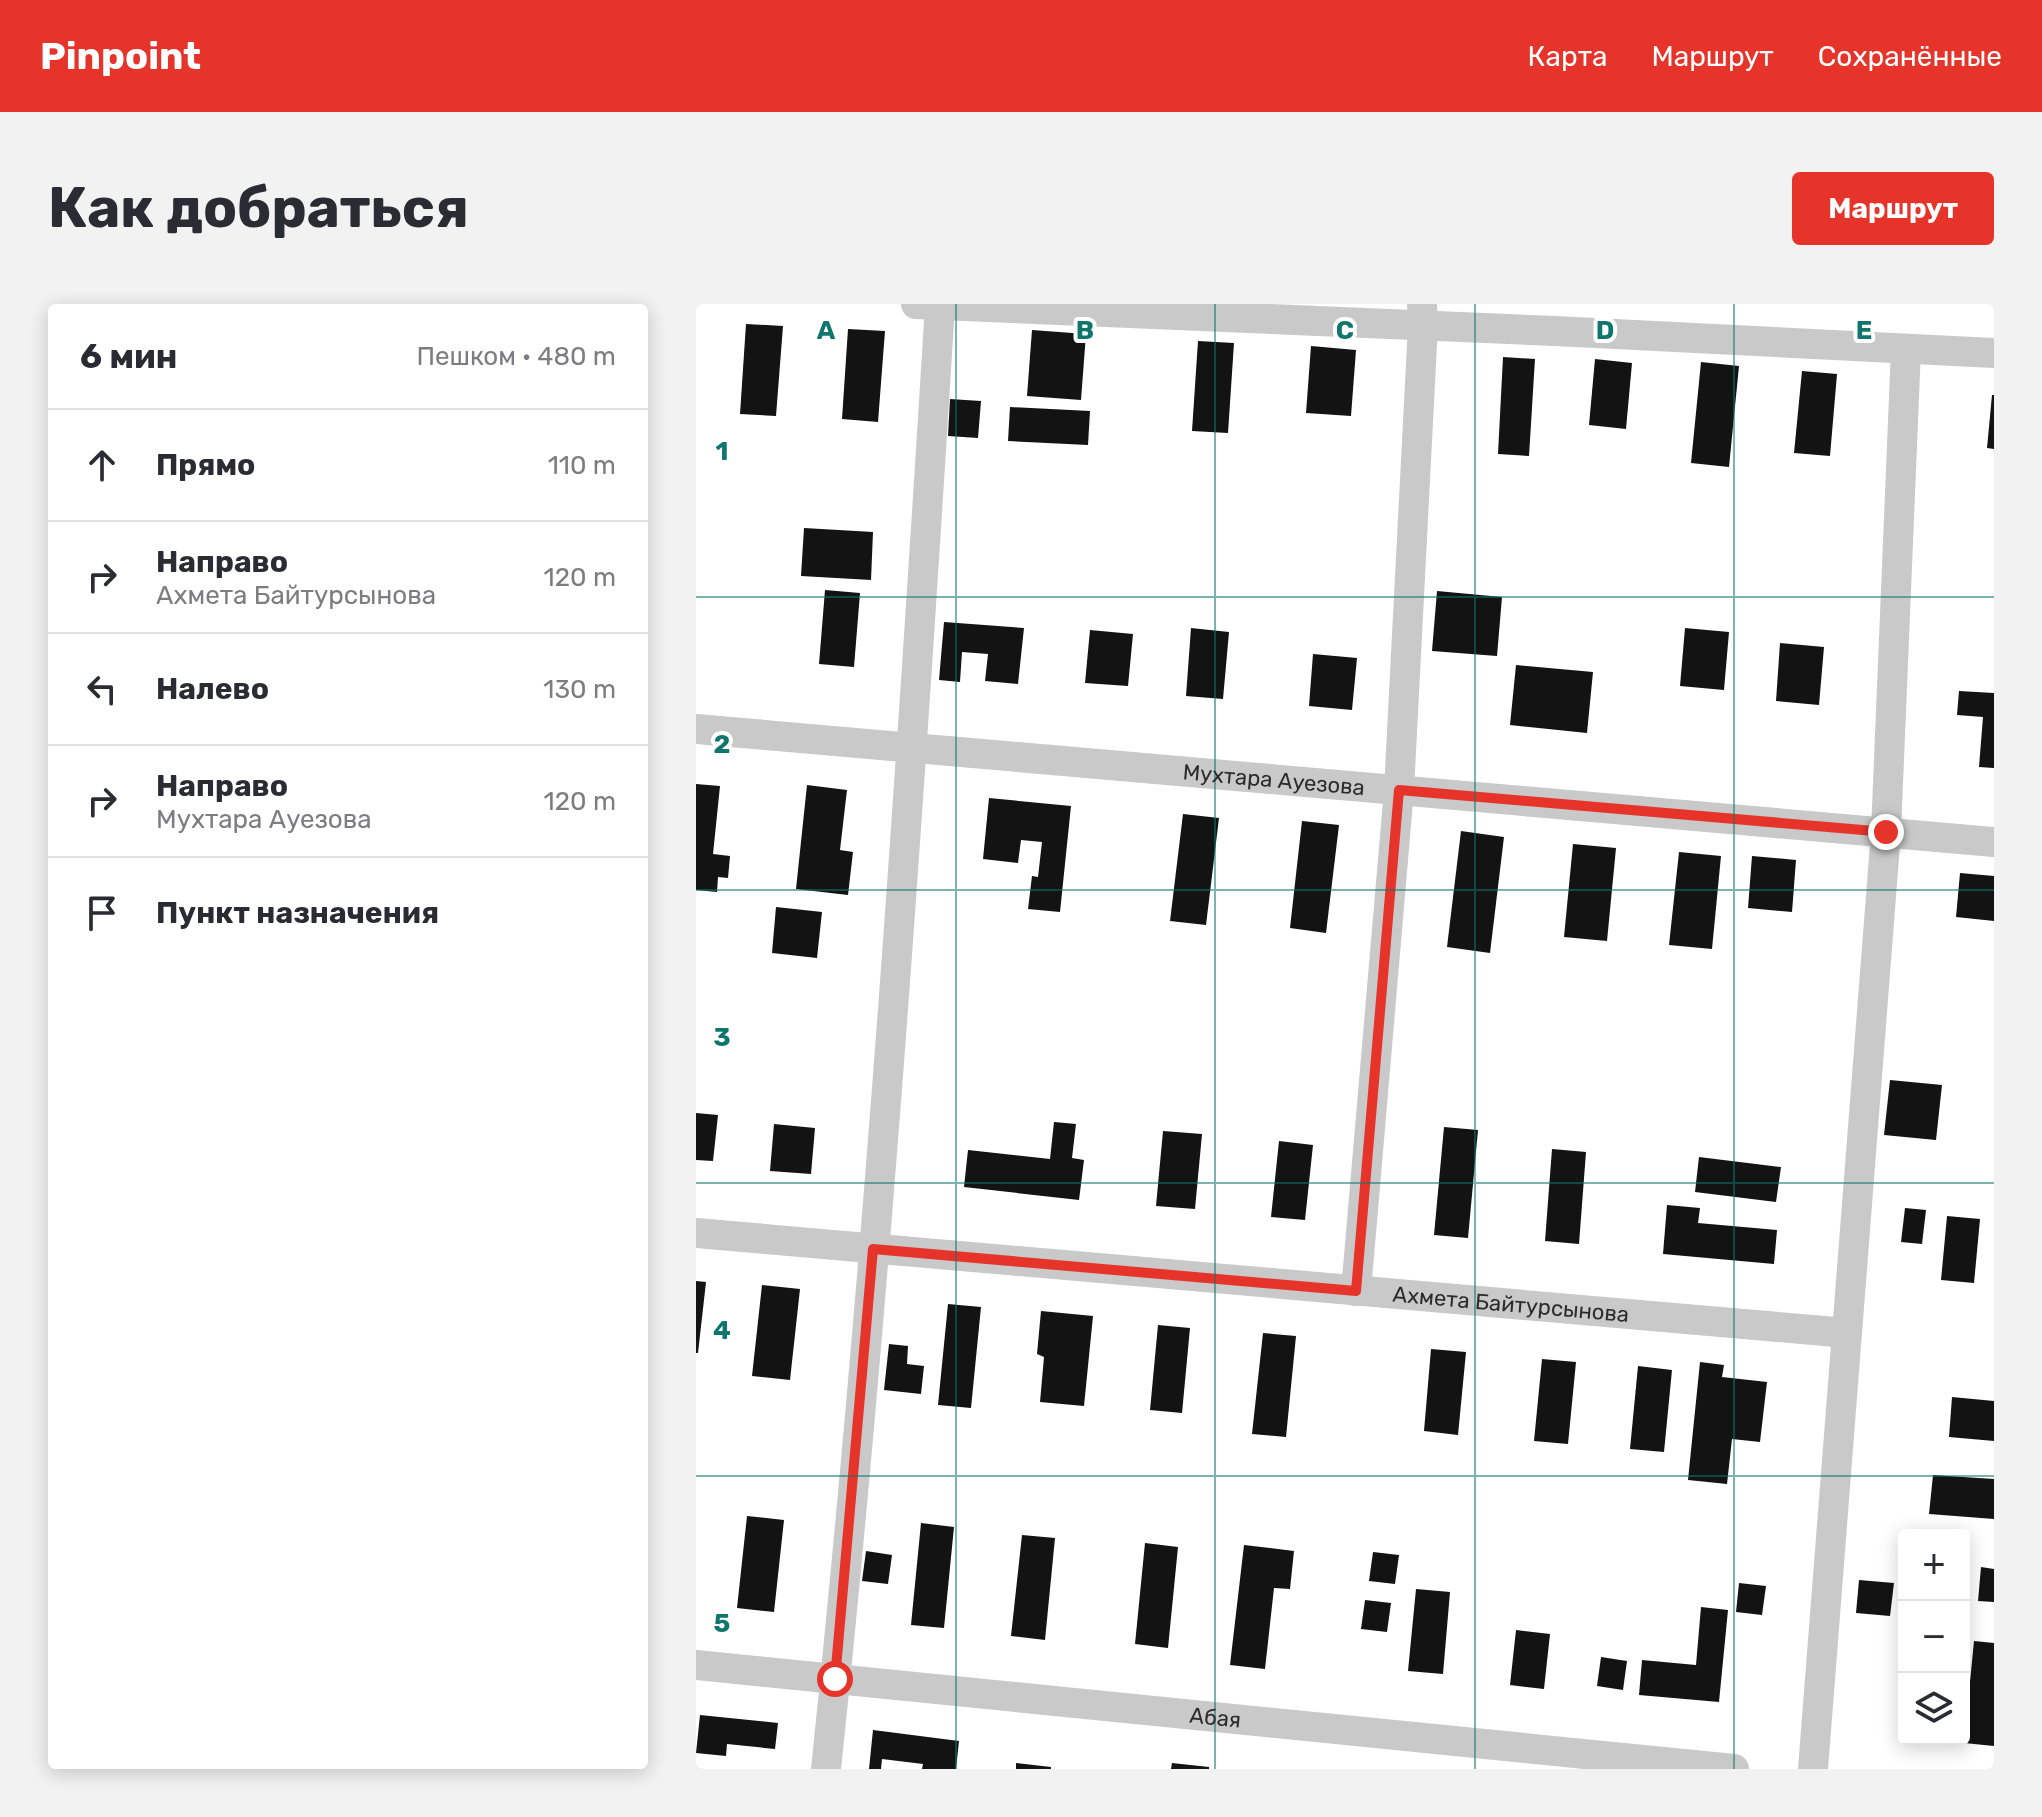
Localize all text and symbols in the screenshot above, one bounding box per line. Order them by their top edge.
text: Pinpoint [40,33,201,79]
text: Карта [1528,40,1607,73]
text: Маршрут [1651,40,1774,73]
text: Сохранённые [1818,40,2002,73]
button: Маршрут [1792,172,1994,245]
text: Как добраться [48,175,469,241]
text: A [817,315,836,346]
text: B [1076,315,1094,346]
text: C [1336,315,1354,346]
text: D [1596,315,1614,346]
text: E [1856,315,1872,346]
text: 6 мин [80,336,177,377]
text: Пешком · 480 m [416,341,616,372]
text: 1 [716,436,728,467]
icon: ahead [80,443,124,487]
text: Прямо [156,447,255,483]
text: 110 m [548,450,616,481]
text: Направо [156,544,288,580]
icon: right [80,555,124,599]
text: 120 m [544,562,616,593]
text: Ахмета Байтурсынова [156,580,436,611]
icon: left [80,667,124,711]
text: Налево [156,671,269,707]
text: 130 m [543,674,616,705]
text: 2 [714,729,730,760]
street label: Мухтара Ауезова [1182,758,1366,801]
text: Направо [156,768,288,804]
icon: right [80,779,124,823]
text: 120 m [544,786,616,817]
text: Мухтара Ауезова [156,804,372,835]
route end [1868,814,1904,850]
icon: arrive [80,891,124,935]
text: Пункт назначения [156,895,439,931]
text: 3 [713,1022,731,1053]
street label: Ахмета Байтурсынова [1392,1281,1630,1328]
text: 4 [713,1315,731,1346]
map controls [1898,1529,1970,1745]
button: + [1898,1529,1970,1601]
button: − [1898,1601,1970,1673]
text: 5 [714,1608,730,1639]
route start [817,1661,853,1697]
button: layers [1898,1673,1970,1745]
street label: Абая [1188,1702,1242,1734]

